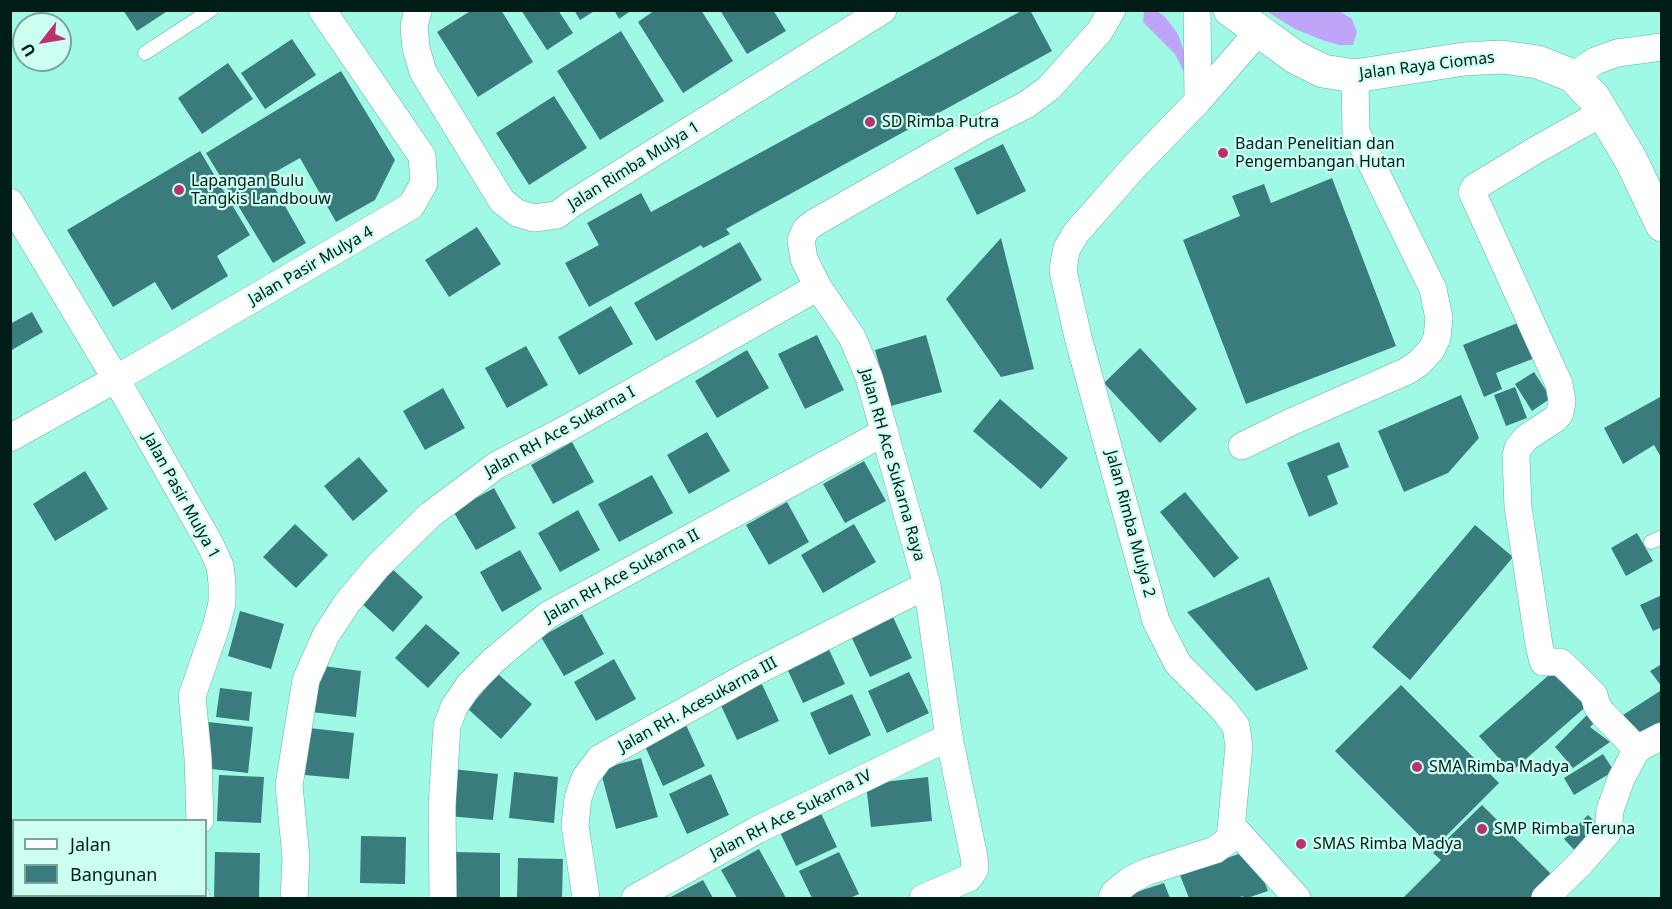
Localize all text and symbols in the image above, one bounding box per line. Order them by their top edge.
north arrow [12,12,72,72]
text: U [16,39,41,61]
street label: Jalan Raya Ciomas [1358,48,1496,84]
place label: SD Rimba Putra [882,112,999,132]
marker: SD Rimba Putra [863,115,877,129]
street label: Jalan Rimba Mulya 1 [565,118,703,214]
place label: Badan Penelitian dan Pengembangan Hutan [1235,134,1405,172]
marker: Badan Penelitian dan Pengembangan Hutan [1216,146,1230,160]
place label: Lapangan Bulu Tangkis Landbouw [191,171,331,209]
marker: Lapangan Bulu Tangkis Landbouw [172,183,186,197]
street label: Jalan Pasir Mulya 4 [245,223,377,309]
street label: Jalan RH Ace Sukarna Raya [855,366,929,564]
street label: Jalan RH Ace Sukarna I [482,383,638,481]
street label: Jalan Pasir Mulya 1 [139,430,223,562]
street label: Jalan Rimba Mulya 2 [1101,448,1159,600]
street label: Jalan RH Ace Sukarna II [541,525,703,627]
street label: Jalan RH. Acesukarna III [615,653,781,757]
place label: SMA Rimba Madya [1429,757,1569,777]
marker: SMA Rimba Madya [1410,760,1424,774]
street label: Jalan RH Ace Sukarna IV [707,766,875,864]
legend [12,819,207,897]
place label: SMP Rimba Teruna [1494,819,1635,839]
marker: SMP Rimba Teruna [1475,822,1489,836]
text: Jalan [70,832,111,856]
place label: SMAS Rimba Madya [1313,834,1462,854]
marker: SMAS Rimba Madya [1294,837,1308,851]
text: Bangunan [70,862,157,886]

